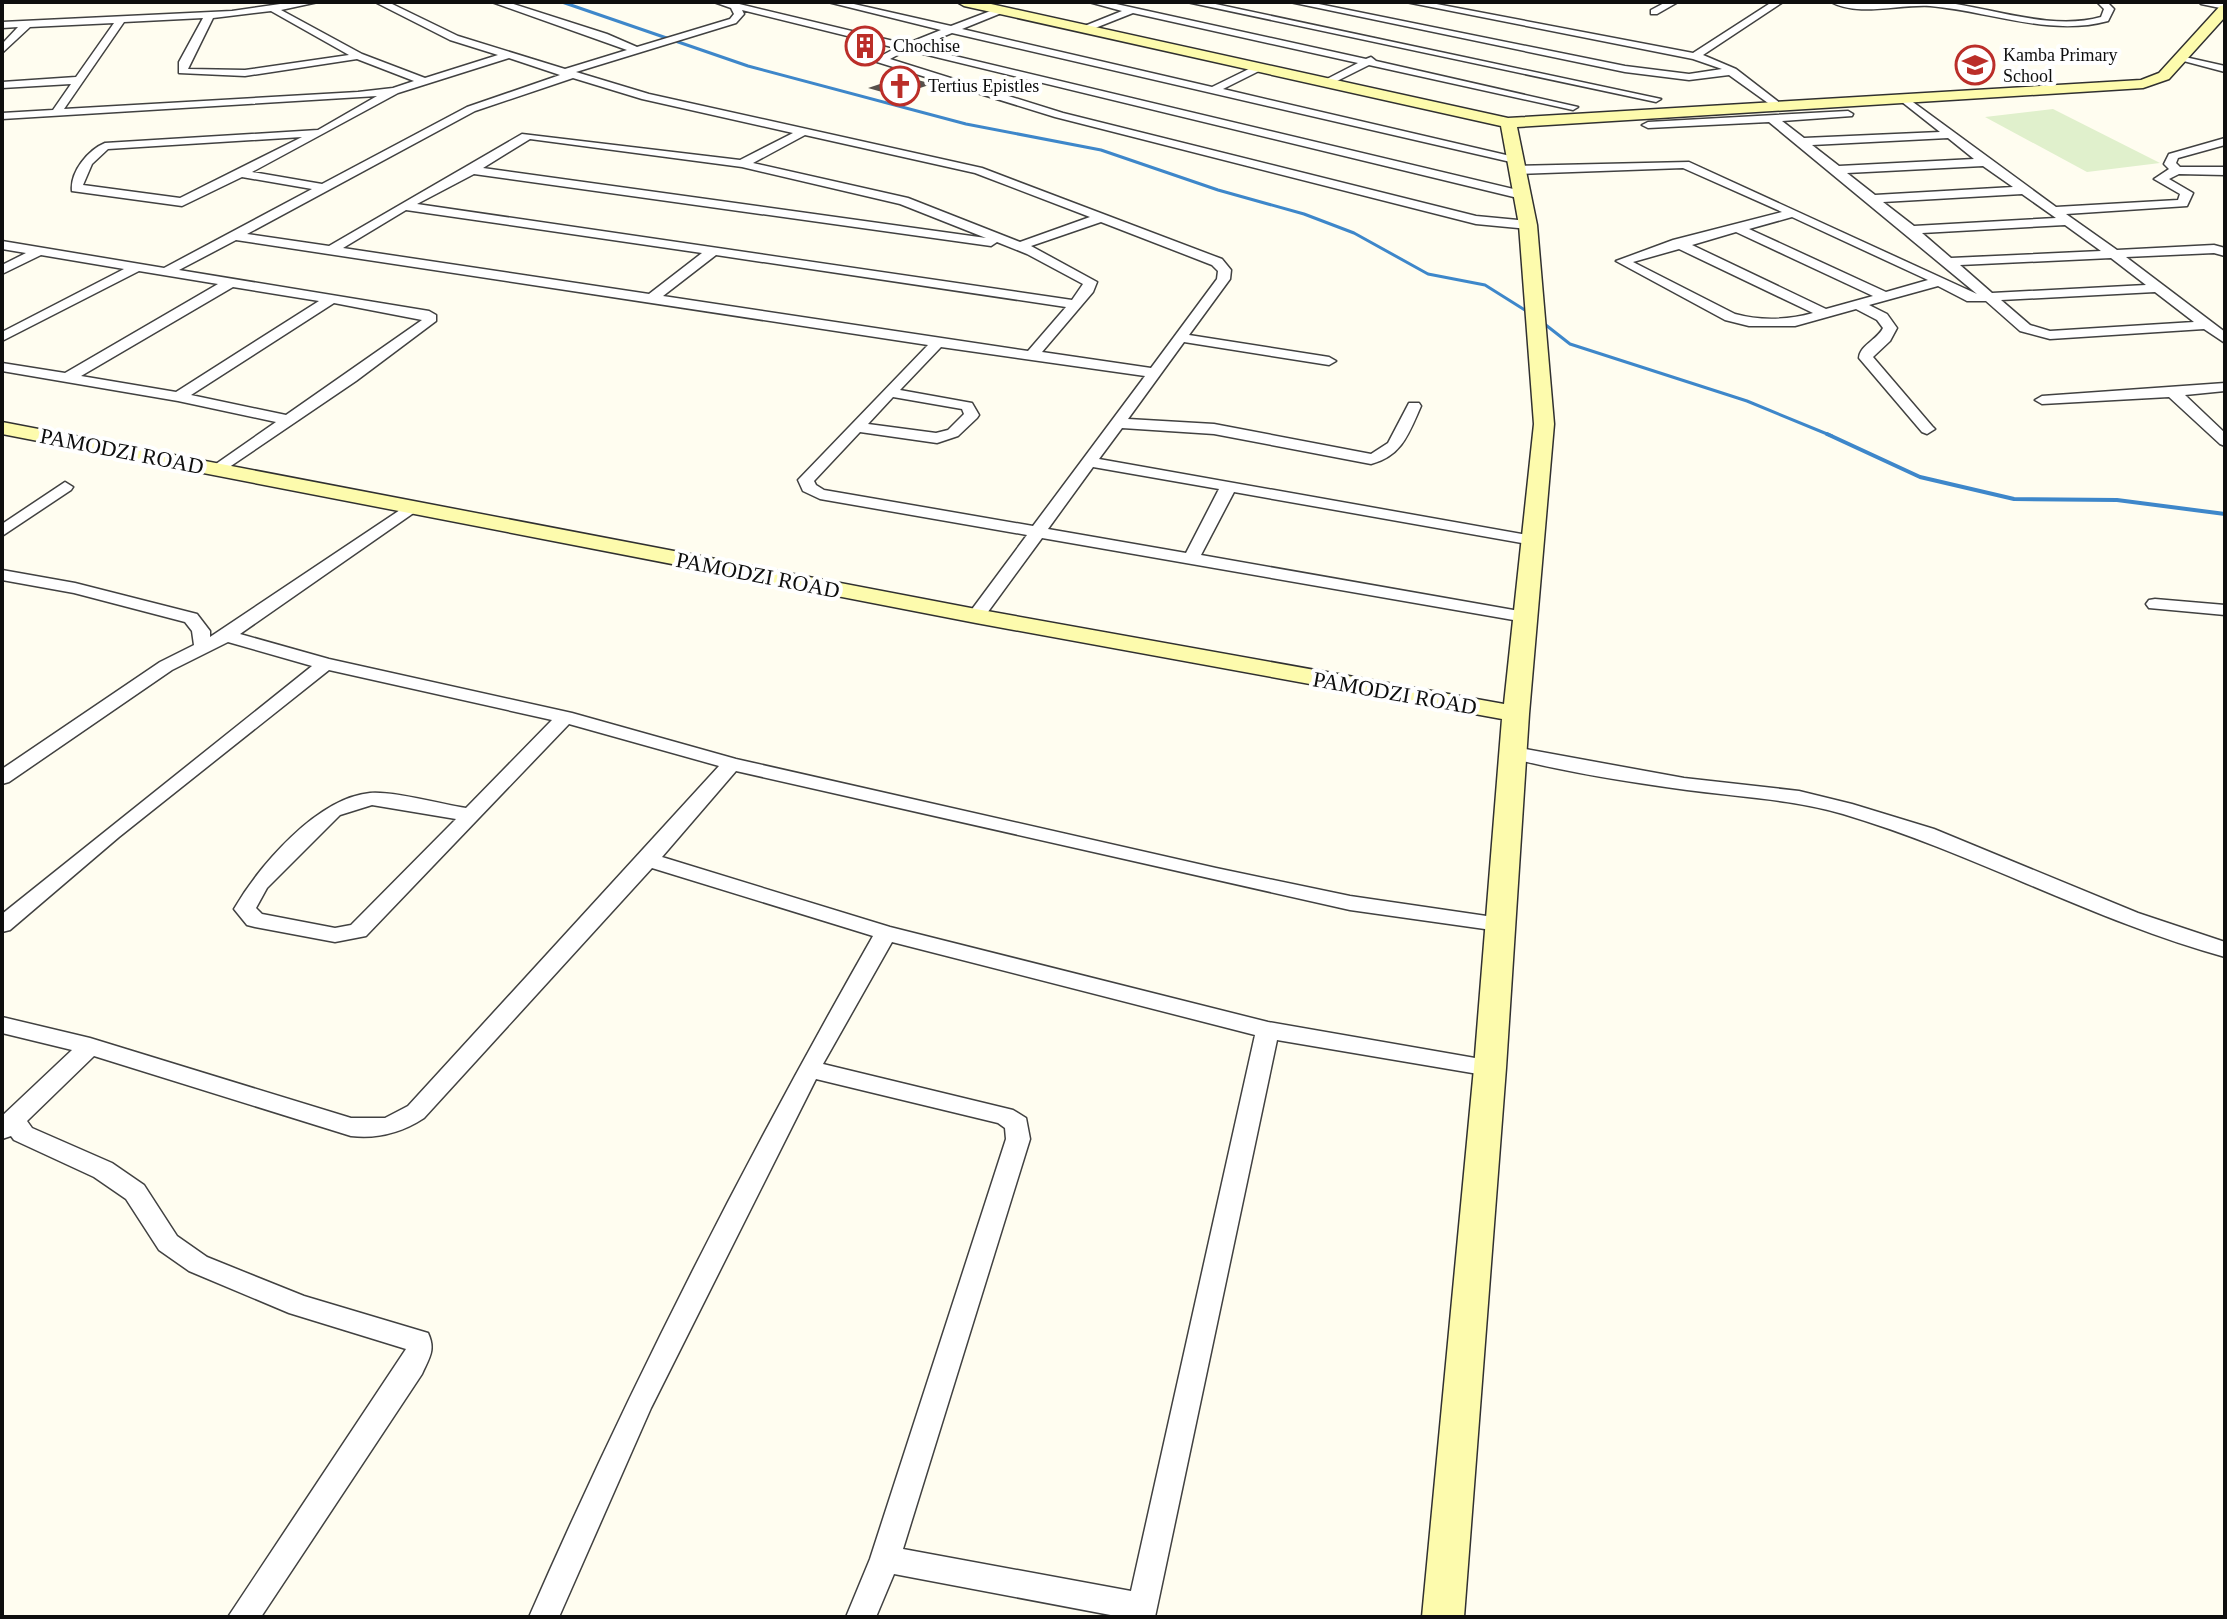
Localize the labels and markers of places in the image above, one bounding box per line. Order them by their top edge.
building icon: Chochise [844,25,886,67]
place label: Chochise [893,36,960,56]
school or university icon: Kamba Primary School [1954,44,1996,86]
place label: Kamba Primary School [2003,45,2117,86]
church icon: Tertius Epistles [879,65,921,107]
place label: Tertius Epistles [928,76,1039,96]

